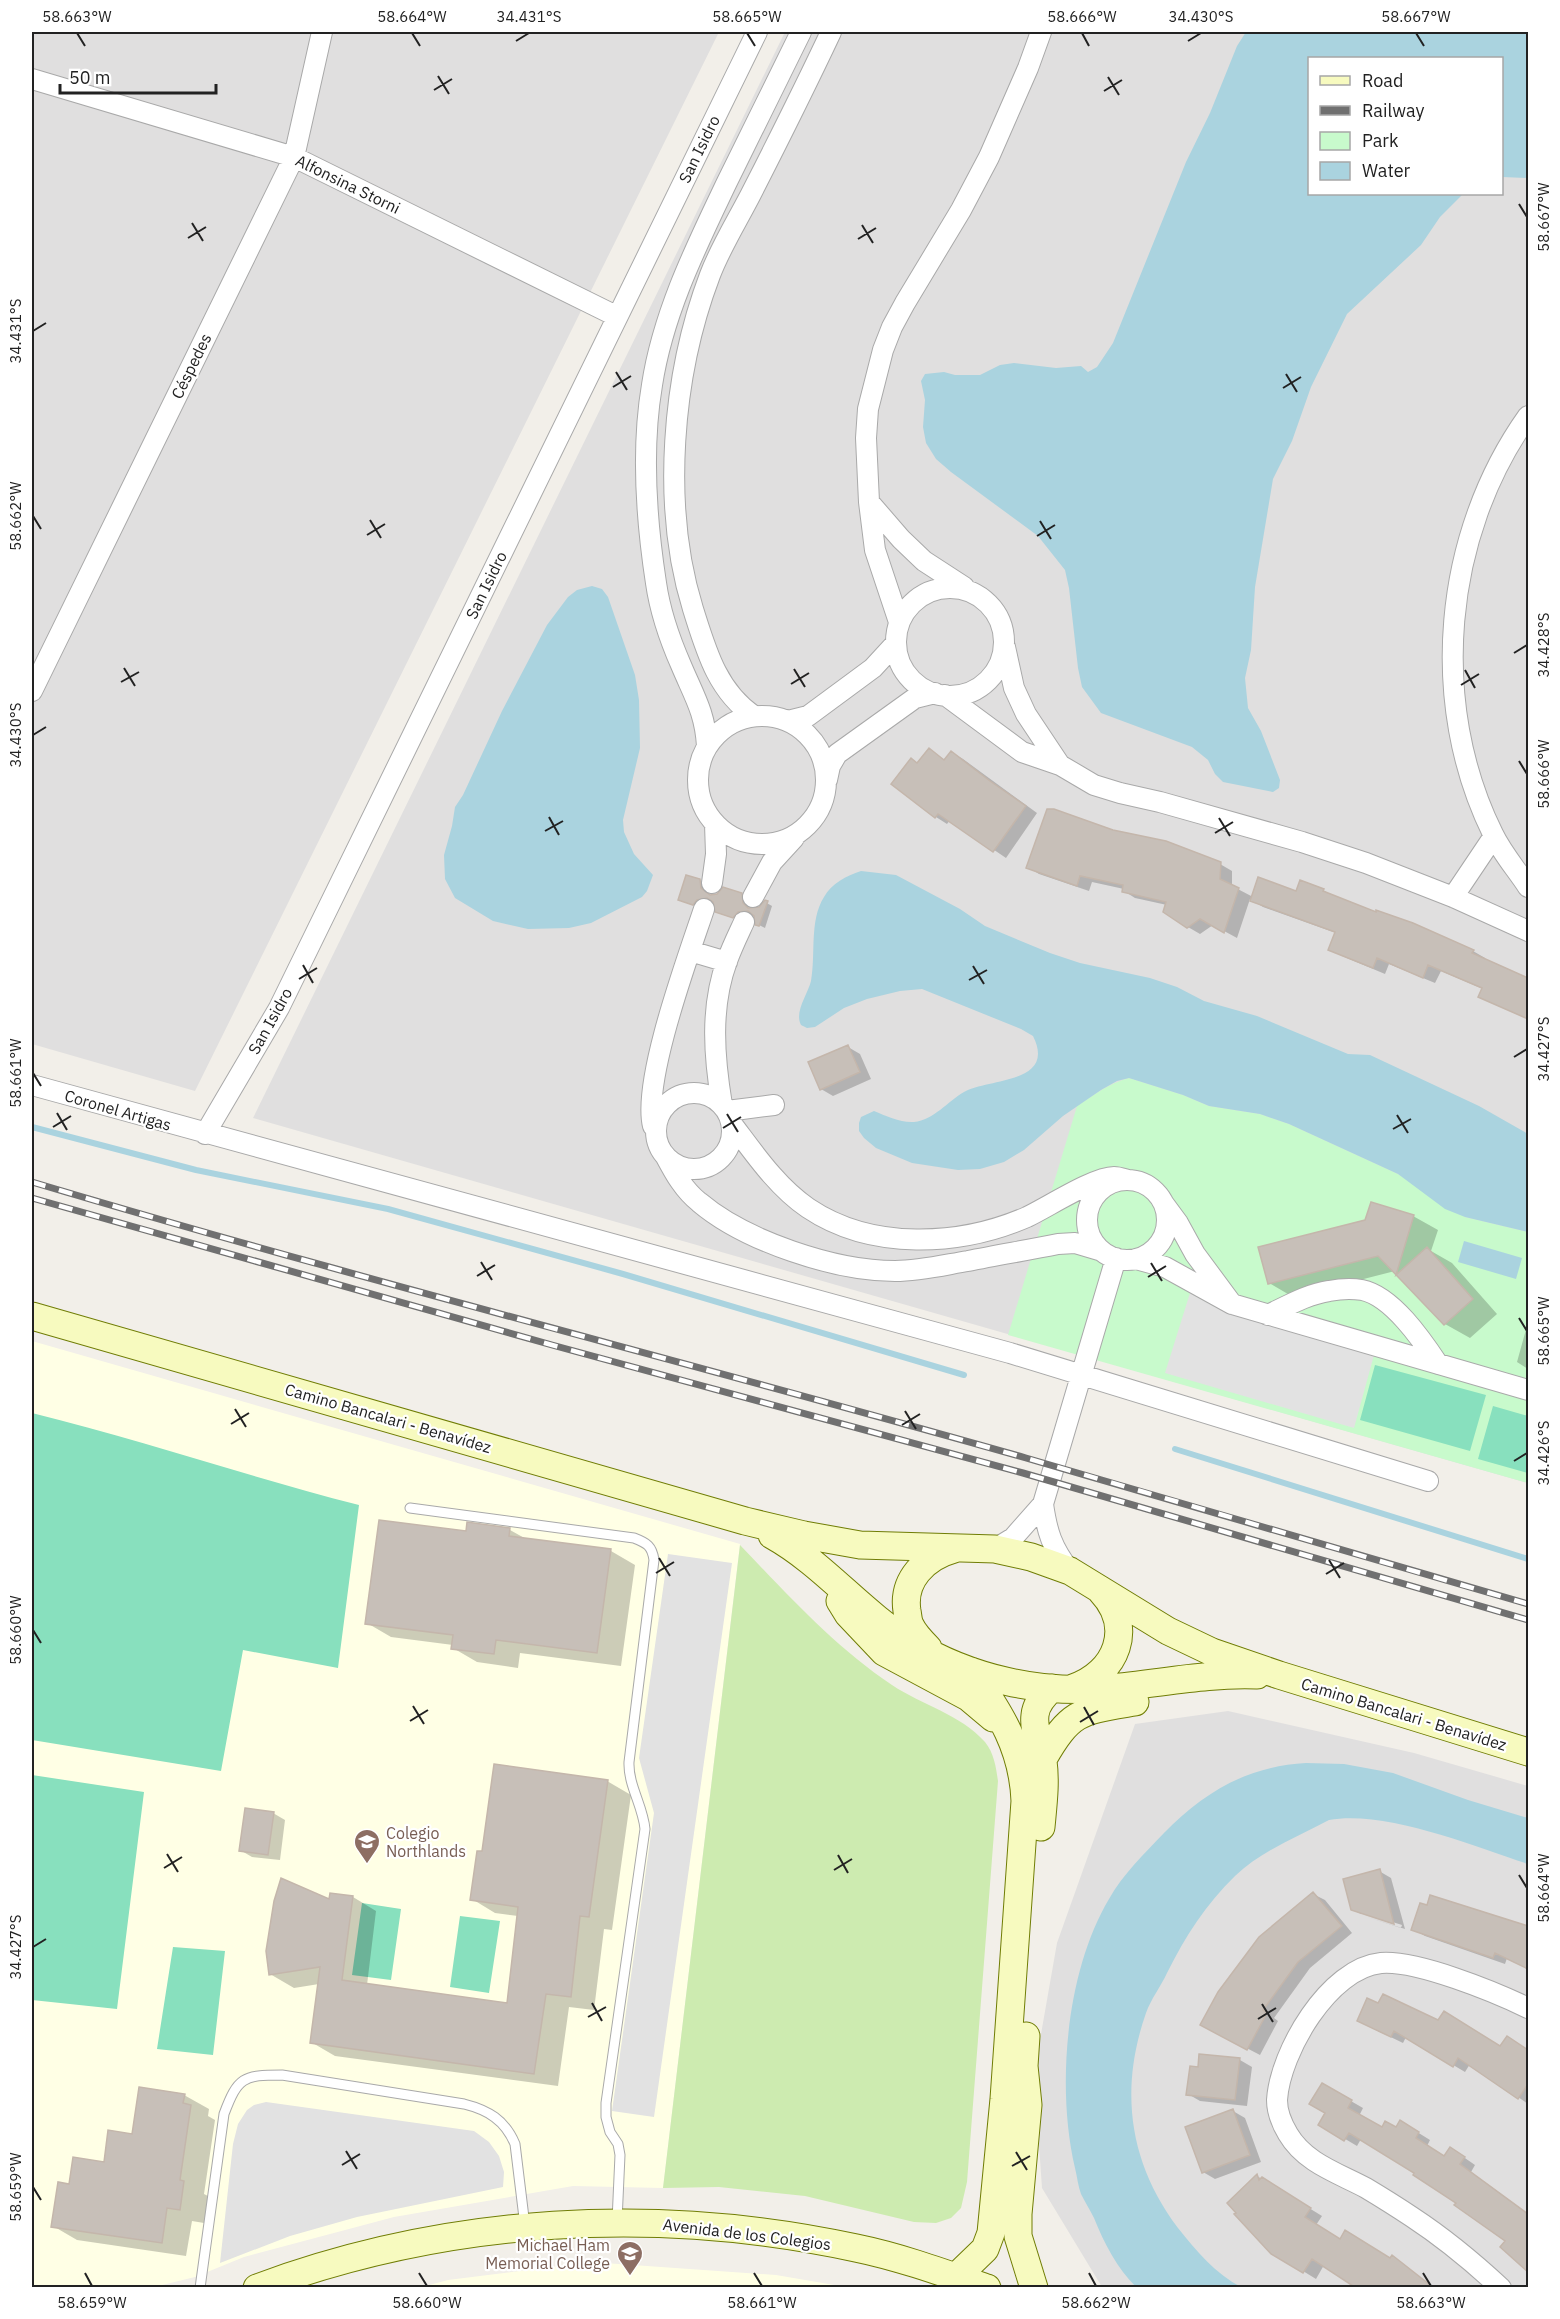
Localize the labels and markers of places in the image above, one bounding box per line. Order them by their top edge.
place label: Colegio Northlands [386,1823,466,1861]
school or university icon: Colegio Northlands [352,1827,382,1865]
place label: Michael Ham Memorial College [485,2235,610,2273]
school or university icon: Michael Ham Memorial College [615,2239,645,2277]

